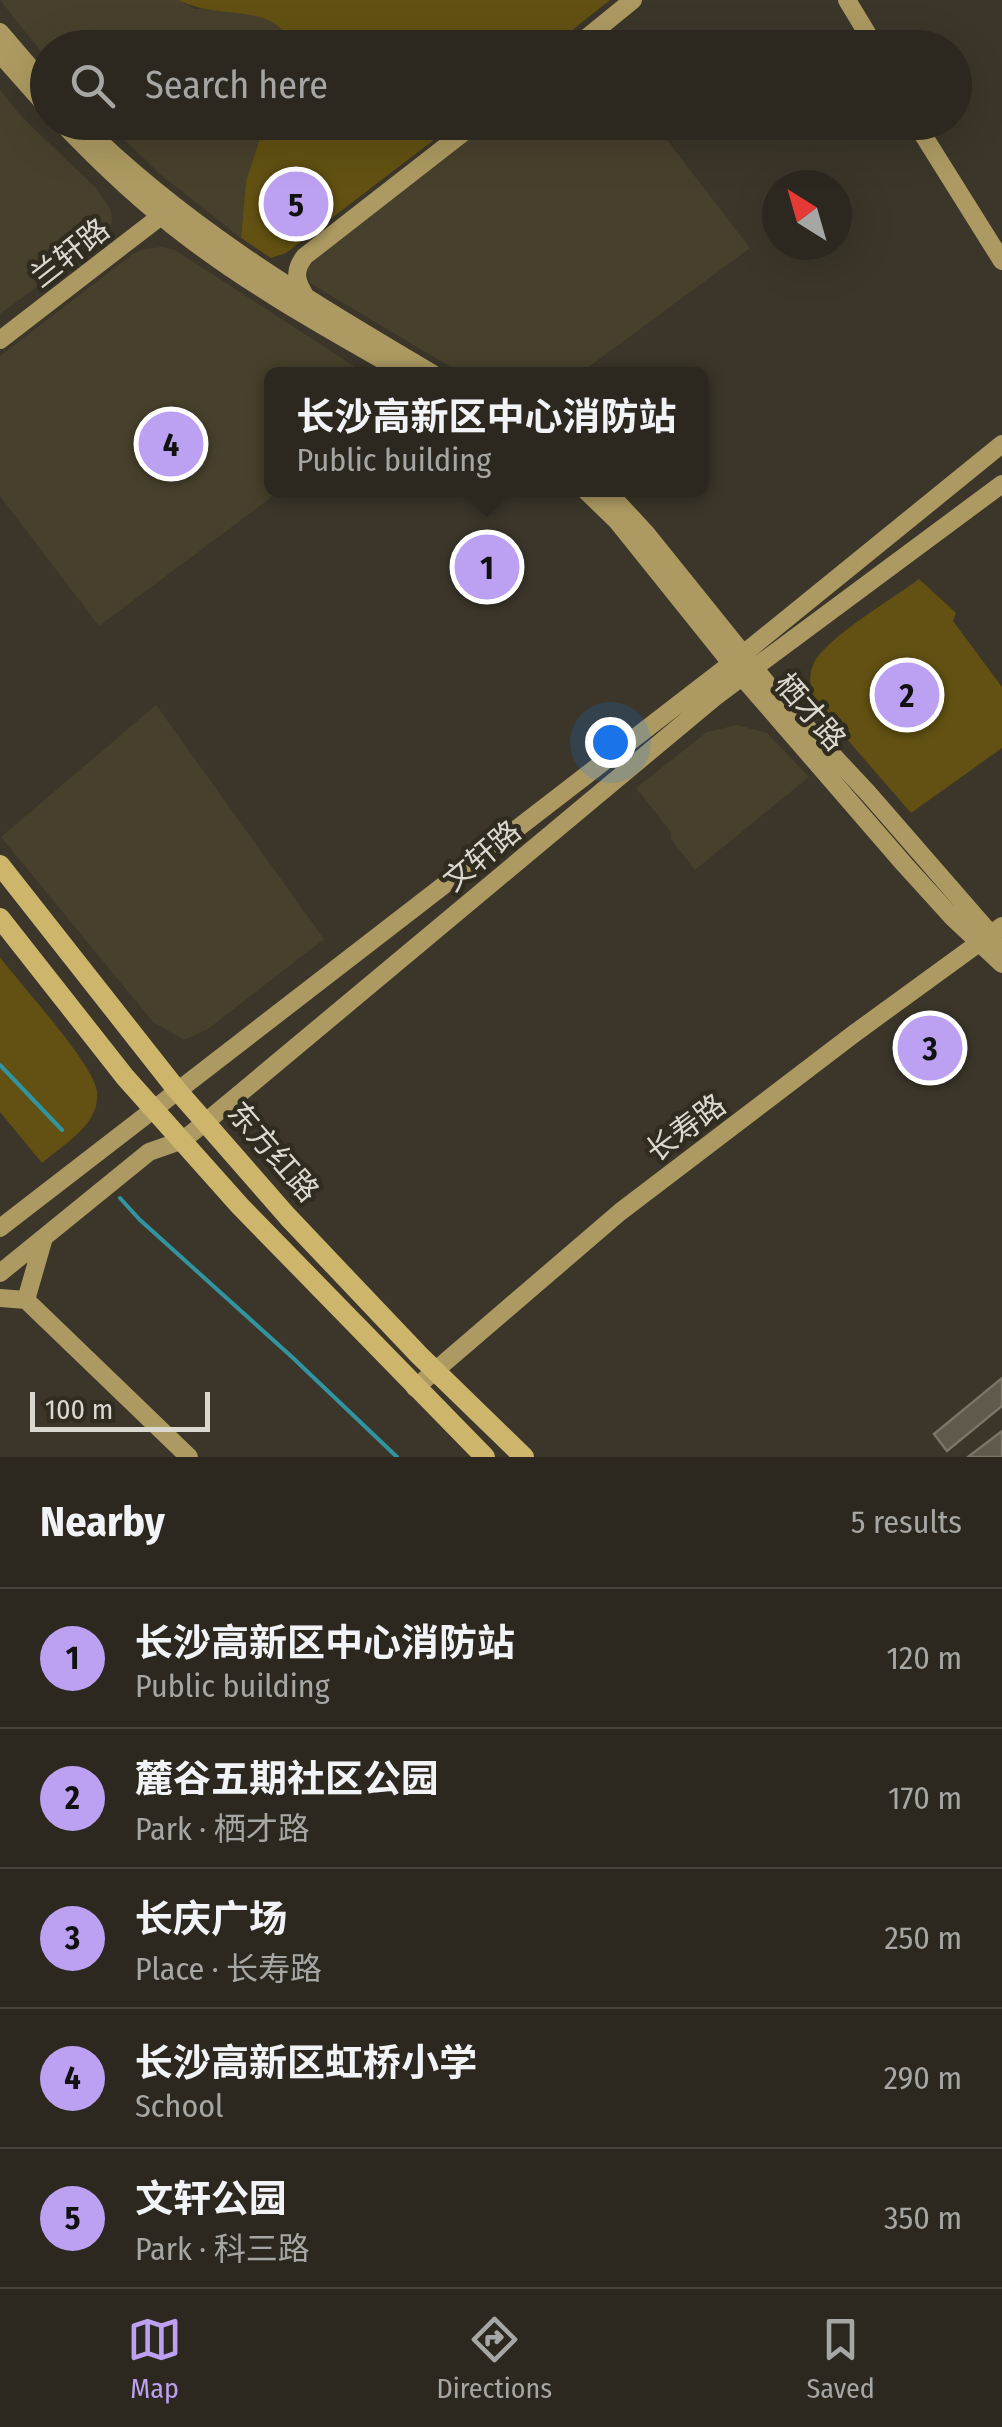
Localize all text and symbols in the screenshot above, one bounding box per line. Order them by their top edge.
search box [30,30,972,140]
icon: search [65,58,120,113]
text: Search here [145,62,328,108]
pin: 5 [264,166,328,242]
north arrow [762,170,852,260]
street label: 兰轩路 [23,211,117,295]
popup [264,367,709,497]
text: 长沙高新区中心消防站 [296,394,677,440]
pin: 4 [138,406,204,482]
text: Public building [296,441,491,479]
pin: 1 [454,530,520,604]
pin: 2 [874,658,940,732]
street label: 栖才路 [767,666,853,758]
your location [585,717,636,768]
street label: 文轩路 [436,813,528,899]
pin: 3 [898,1010,962,1086]
street label: 长寿路 [639,1087,733,1169]
street label: 东方红路 [220,1095,326,1209]
scale bar [30,1387,210,1432]
text: 100 m [45,1393,113,1426]
text: Nearby [40,1497,165,1547]
text: 5 results [851,1503,962,1541]
text: 长沙高新区中心消防站 [135,1620,515,1666]
text: 1 [66,1639,79,1677]
text: 120 m [887,1639,962,1677]
text: Public building [135,1667,330,1705]
text: 麓谷五期社区公园 [135,1756,439,1802]
text: 2 [65,1779,80,1817]
text: 170 m [888,1779,962,1817]
text: Park · 栖才路 [135,1810,310,1848]
text: 长庆广场 [135,1896,287,1942]
text: 3 [65,1919,80,1957]
text: 250 m [884,1919,962,1957]
text: Place · 长寿路 [135,1950,322,1988]
text: 长沙高新区虹桥小学 [135,2040,477,2086]
text: 4 [64,2059,81,2097]
text: 290 m [884,2059,962,2097]
text: School [135,2087,224,2125]
text: 文轩公园 [135,2176,287,2222]
text: 5 [65,2199,80,2237]
text: 350 m [884,2199,962,2237]
text: Park · 科三路 [135,2230,310,2268]
tab: Map [127,2312,182,2405]
tab: Directions [436,2312,552,2405]
tab: Saved [806,2312,875,2405]

